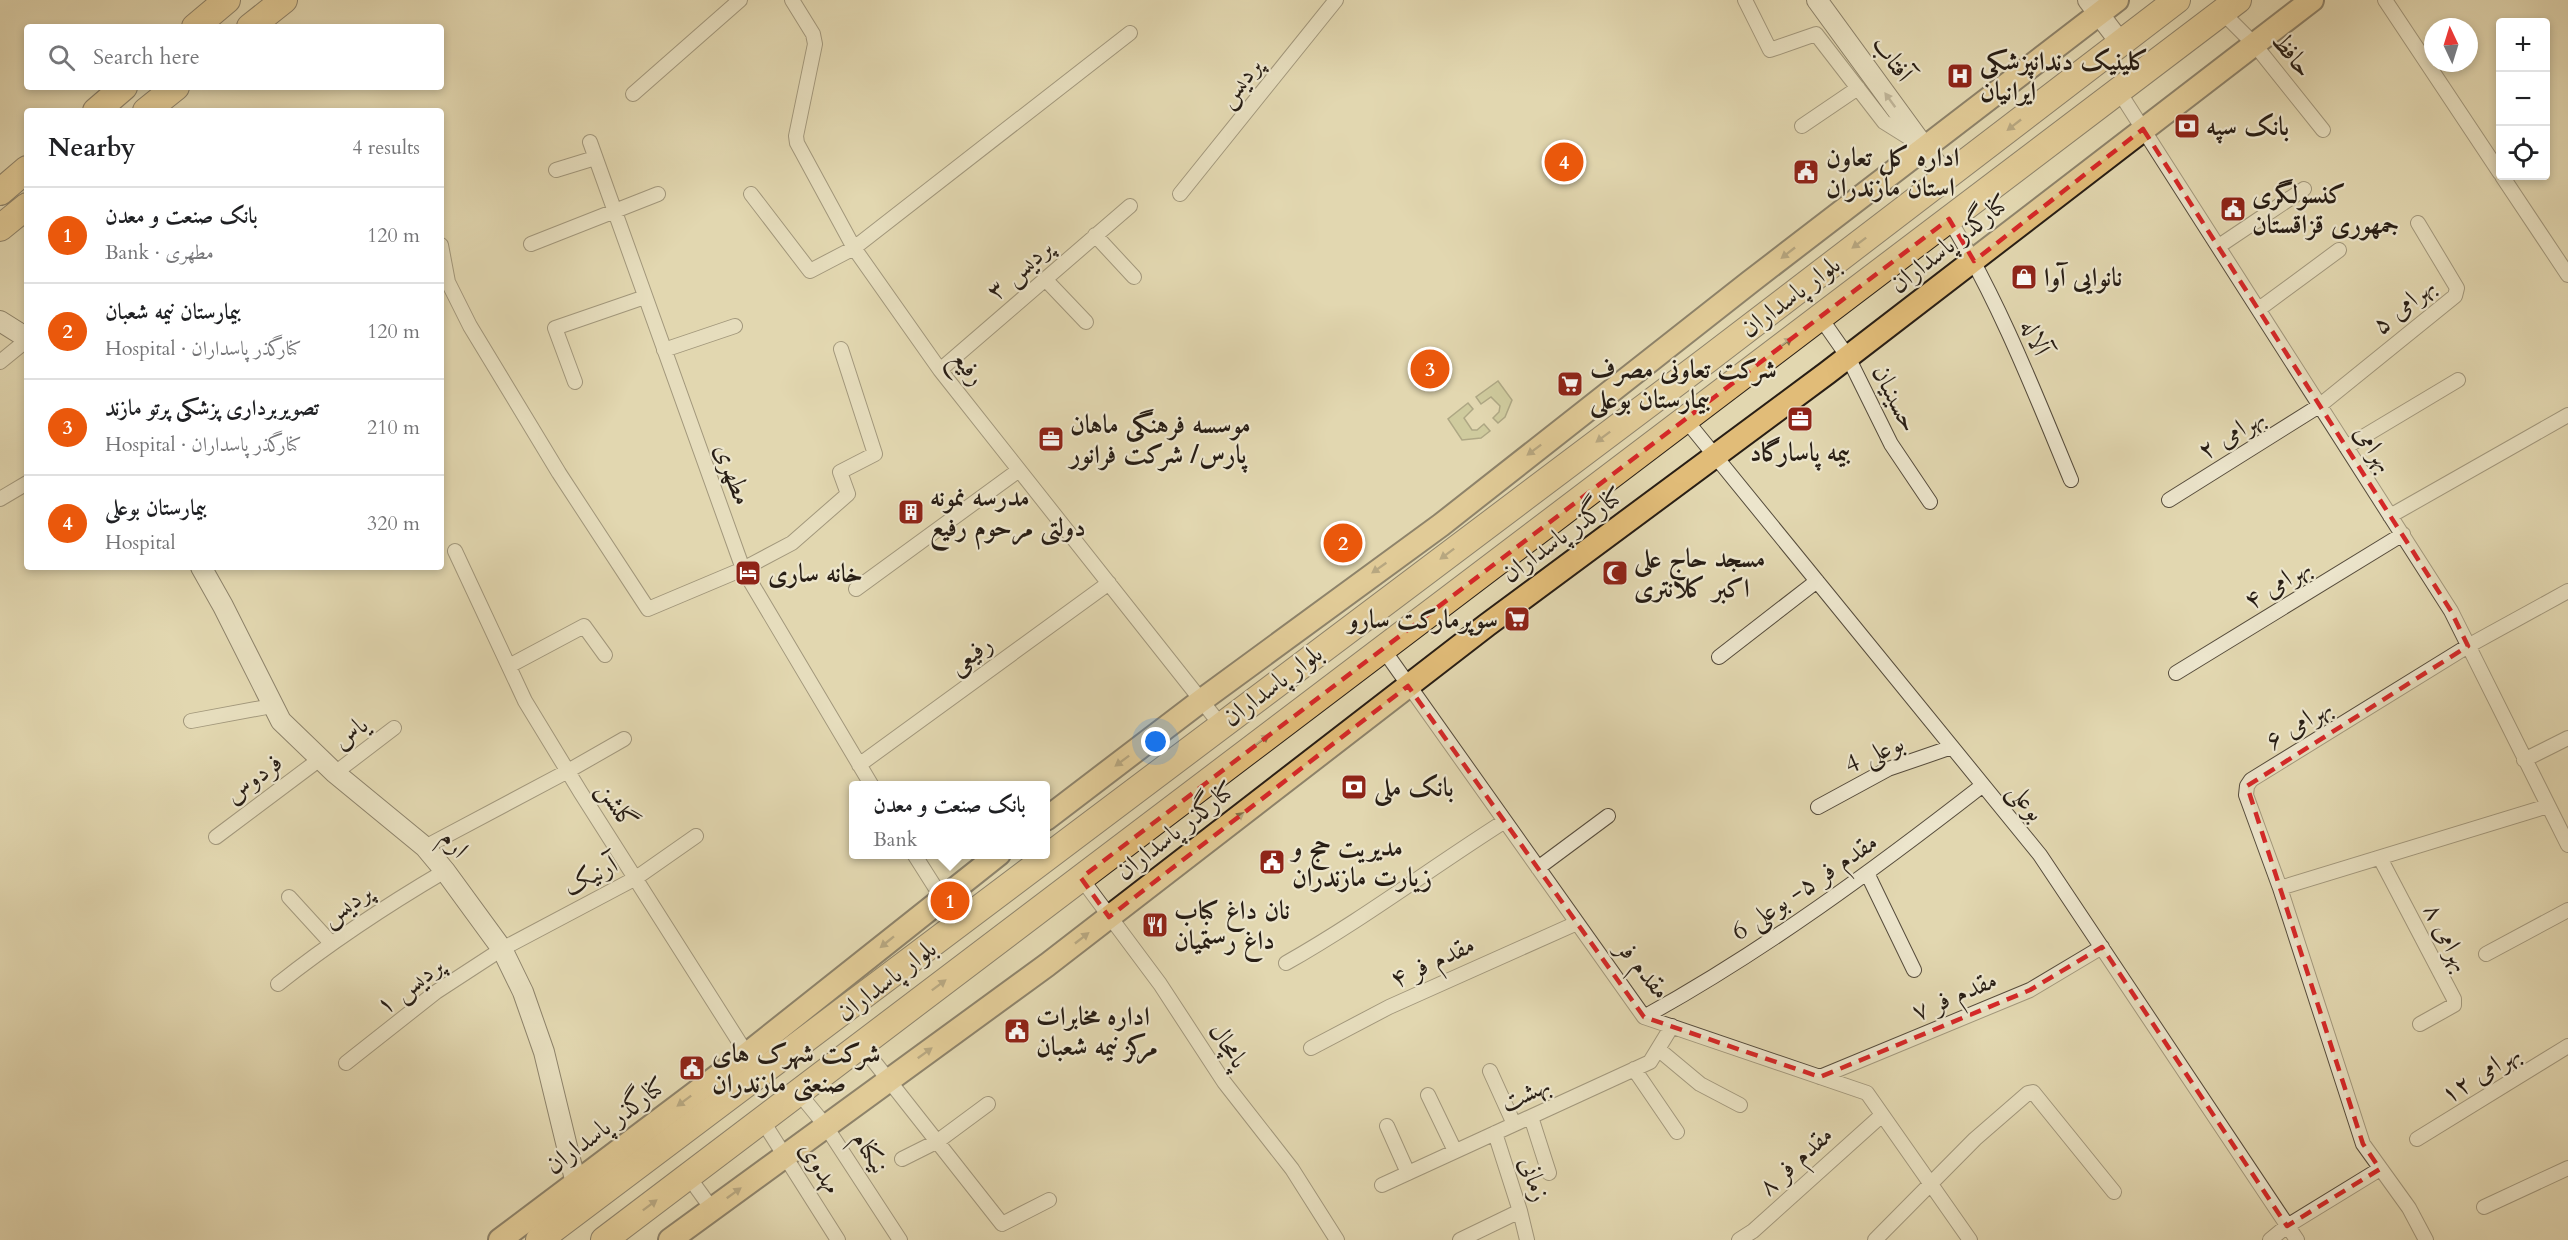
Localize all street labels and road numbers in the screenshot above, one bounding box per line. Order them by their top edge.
street label: حافظ [2264,24,2322,84]
street label: آفتاب [1864,28,1923,91]
street label: پردیس [1209,48,1272,115]
street label: کنارگذر پاسداران [1881,185,2017,302]
street label: پردیس ۳ [979,229,1062,308]
street label: بلوار پاسداران [1733,247,1848,346]
street label: بهرامی ۵ [2364,269,2443,342]
street label: آلاله [2012,313,2060,363]
street label: رفیع [939,342,994,396]
street label: حسینیان [1864,358,1927,438]
street label: بهرامی ۲ [2191,399,2271,468]
street label: بهرامی [2346,417,2403,479]
street label: مطهری [706,438,761,510]
street label: کنارگذر پاسداران [1493,477,1631,591]
street label: بهرامی ۴ [2237,549,2317,618]
street label: رفیعی [941,626,1000,682]
street label: بلوار پاسداران [1215,636,1330,735]
street label: بهرامی ۶ [2258,689,2338,758]
street label: یاس [325,706,377,757]
street label: بوعلی 4 [1839,725,1910,783]
street label: فردوس [217,745,290,812]
street label: کنارگذر پاسداران [1107,772,1243,889]
street label: گلشن [589,774,646,836]
street label: بوعلی [1999,774,2053,829]
street label: ارم [429,821,477,869]
street label: مقدم فر ۵- بوعلی 6 [1724,824,1887,953]
street label: آرنیک [557,846,626,904]
street label: پردیس [314,873,381,934]
street label: بهرامی ۸ [2415,897,2480,978]
street label: مقدم فر ۴ [1384,927,1482,1001]
street label: مقدم فر [1603,930,1678,1010]
street label: بلوار پاسداران [829,931,944,1030]
street label: پردیس ۱ [368,947,452,1023]
street label: مقدم فر ۷ [1906,962,2004,1034]
street label: پامچال [1200,1015,1257,1077]
street label: بهرامی ۱۲ [2434,1035,2527,1112]
street label: بهشت [1494,1067,1556,1120]
street label: کنارگذر پاسداران [537,1068,674,1183]
street label: مقدم فر ۸ [1750,1117,1844,1207]
street label: نیکنام [840,1124,897,1183]
street label: مهدوی [791,1134,850,1200]
street label: زمانی [1511,1152,1558,1206]

